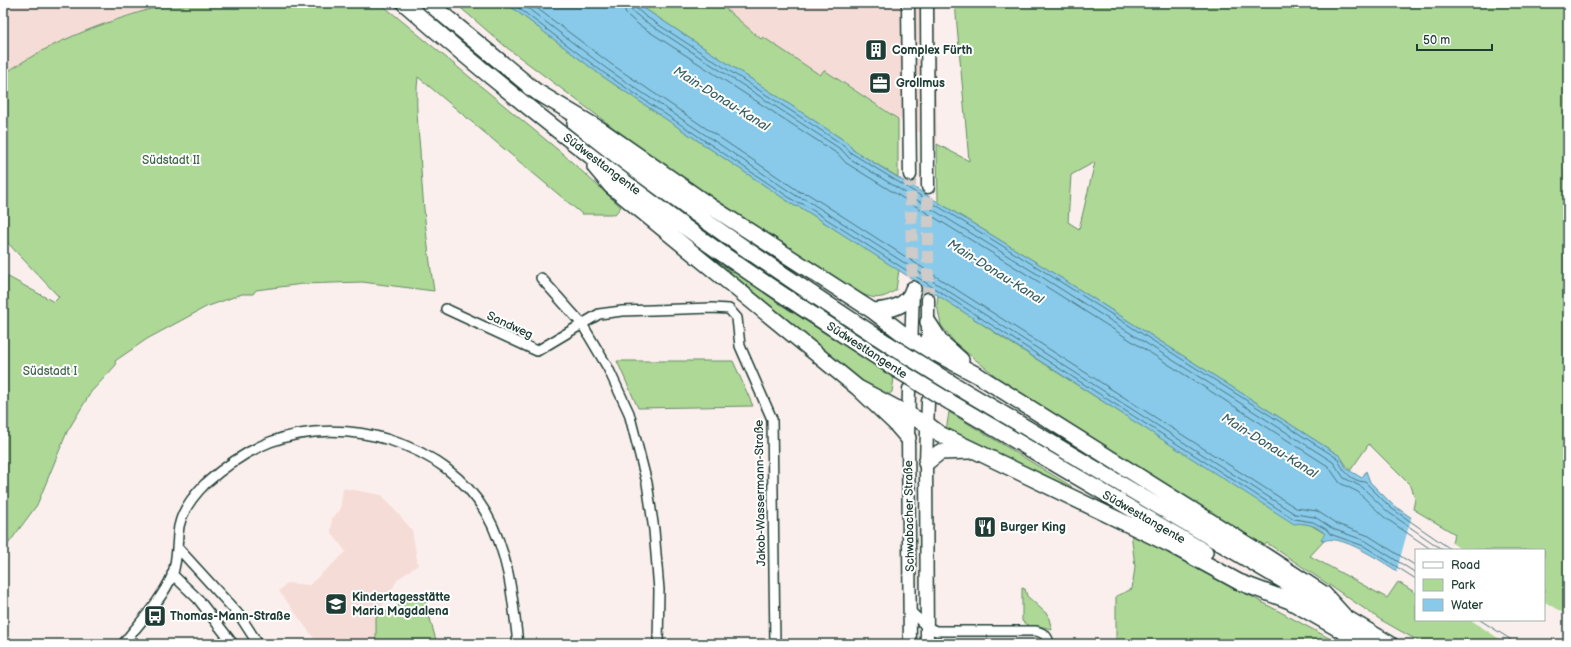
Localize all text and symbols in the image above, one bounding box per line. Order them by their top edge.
scale bar [1417,26,1492,52]
text: 50 m [1423,33,1450,48]
building icon: Complex Fürth [863,37,889,63]
place label: Complex Fürth [892,43,972,58]
water label: Main-Donau-Kanal [671,63,773,135]
office icon: Grollmus [867,70,893,96]
place label: Grollmus [896,76,945,91]
street label: Südwesttangente [560,130,643,198]
park label: Südstadt II [142,153,200,168]
water label: Main-Donau-Kanal [945,236,1047,308]
street label: Sandweg [484,308,535,343]
street label: Südwesttangente [824,319,910,382]
park label: Südstadt I [23,364,78,379]
water label: Main-Donau-Kanal [1219,410,1321,482]
street label: Jakob-Wassermann-Straße [752,419,769,566]
street label: Schwabacher Straße [901,460,918,572]
street label: Südwesttangente [1100,488,1188,547]
restaurant icon: Burger King [972,514,998,540]
place label: Burger King [1000,520,1066,535]
legend [1415,549,1545,621]
text: Road [1451,558,1480,573]
text: Park [1451,578,1475,593]
place label: Kindertagesstätte Maria Magdalena [352,590,450,619]
school or university icon: Kindertagesstätte Maria Magdalena [323,591,349,617]
text: Water [1451,598,1483,613]
bus stop icon: Thomas-Mann-Straße [142,603,168,629]
place label: Thomas-Mann-Straße [170,609,291,624]

